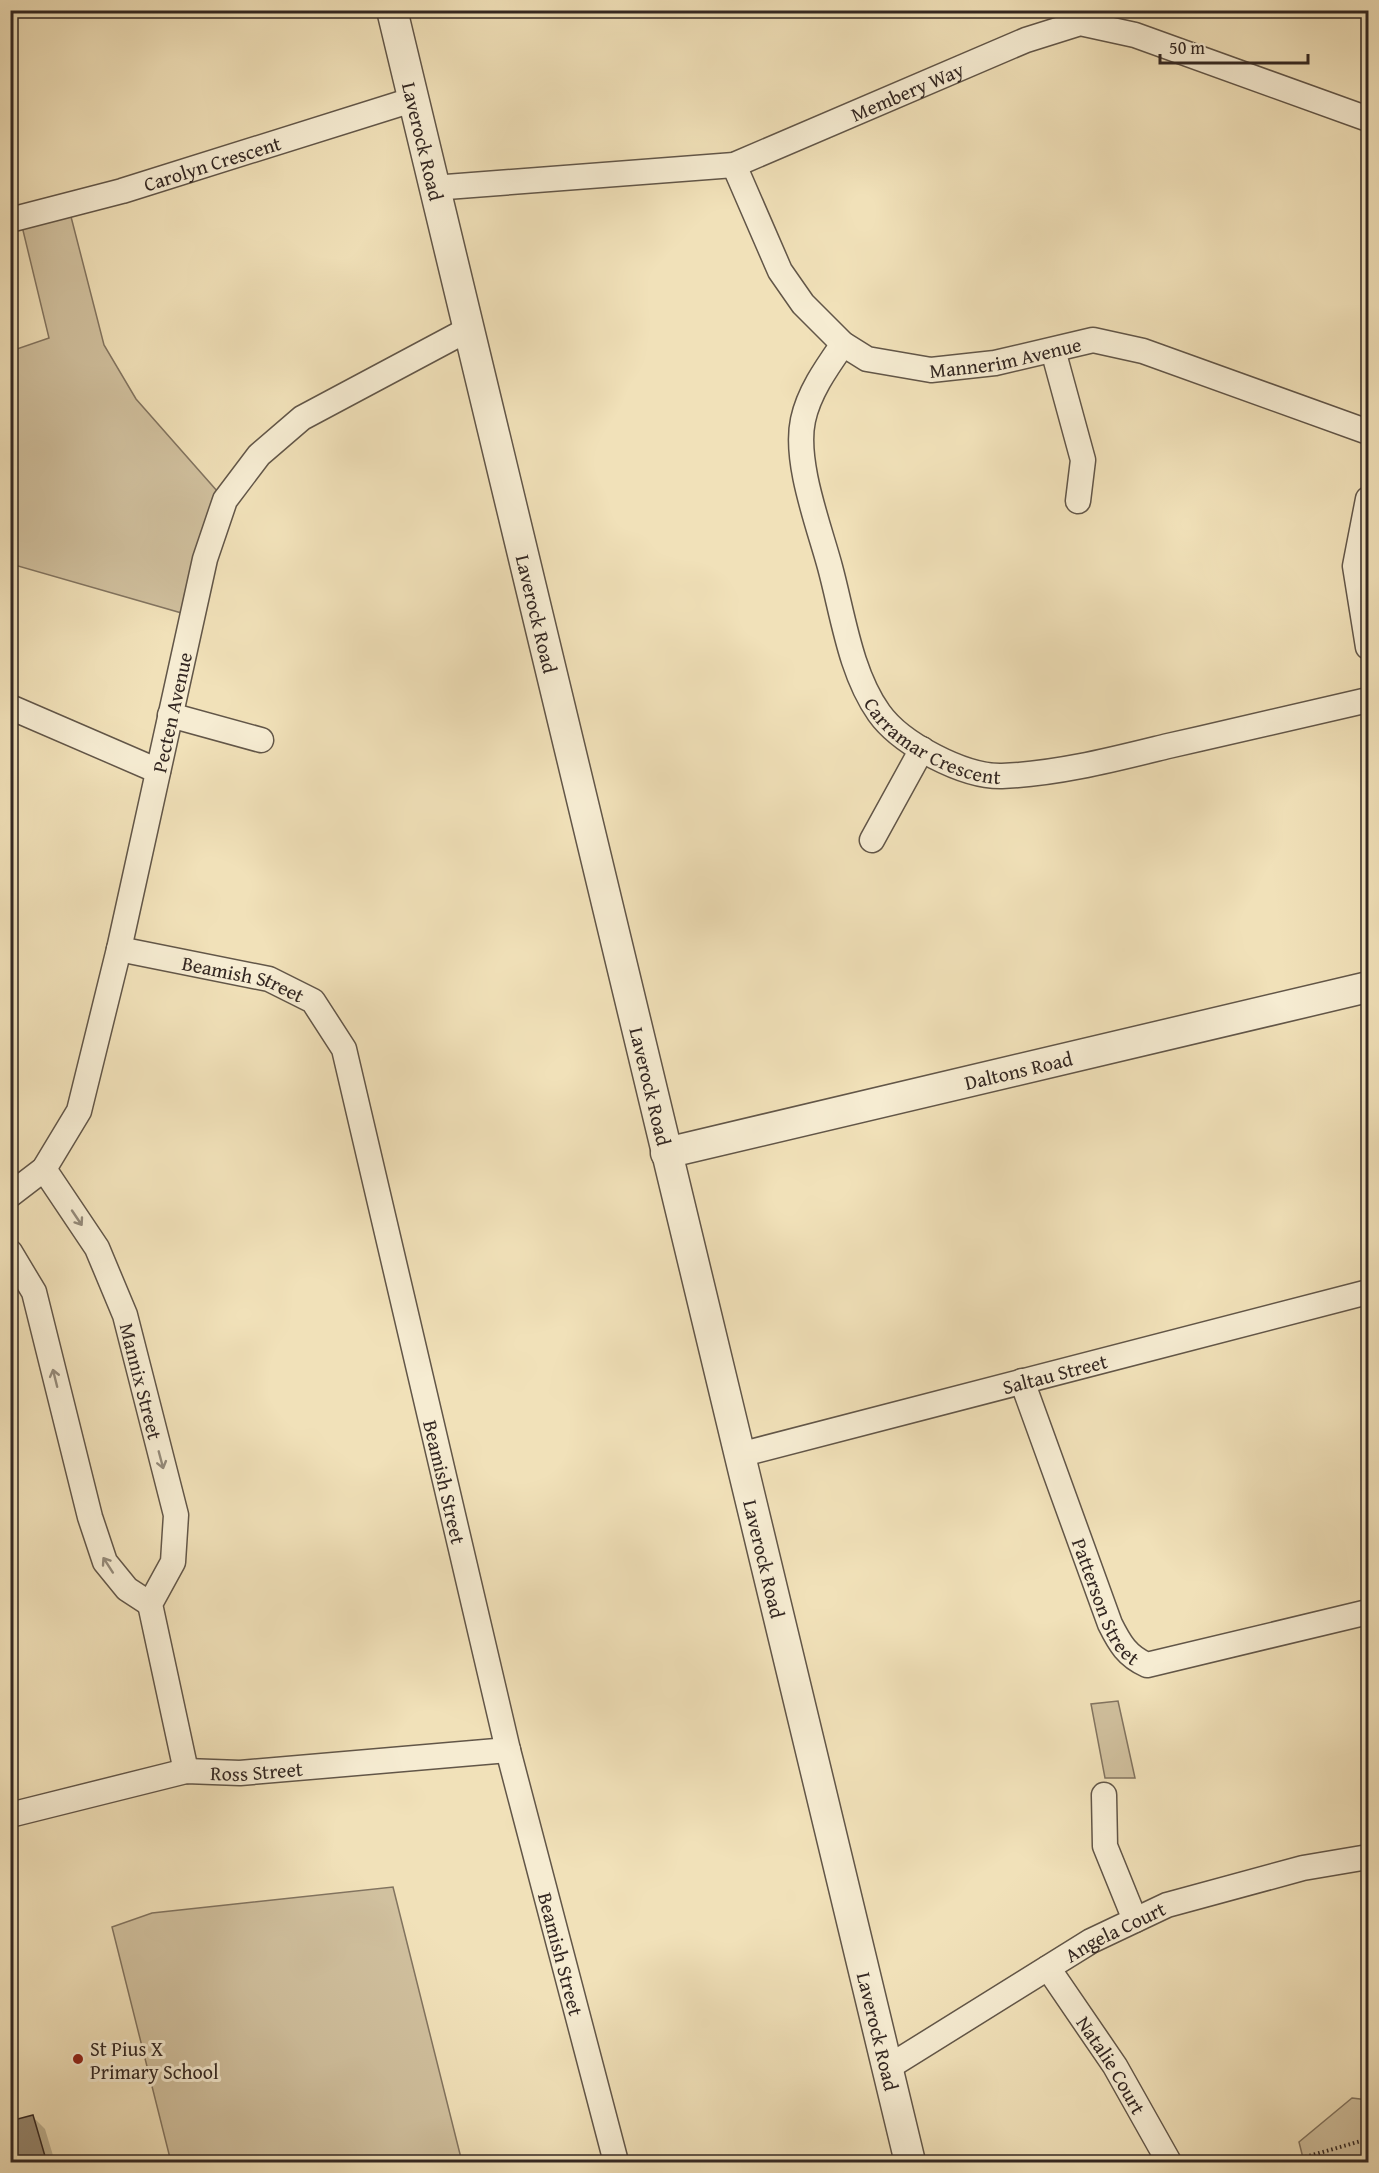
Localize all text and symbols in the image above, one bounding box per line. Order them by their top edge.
scale bar [1160,27,1308,65]
text: 50 m [1169,34,1205,61]
street label: Membery Way [846,54,968,128]
street label: Laverock Road [395,79,452,204]
street label: Carolyn Crescent [140,128,284,198]
street label: Mannerim Avenue [928,329,1084,385]
street label: Laverock Road [509,552,566,676]
street label: Pecten Avenue [144,649,199,775]
street label: Carramar Crescent [858,691,1001,791]
street label: Beamish Street [180,947,310,1009]
street label: Laverock Road [623,1024,679,1149]
street label: Daltons Road [961,1043,1075,1096]
one-way arrow [71,1209,83,1226]
street label: Mannix Street [113,1320,171,1442]
street label: Saltau Street [999,1346,1110,1401]
one-way arrow [49,1369,61,1388]
street label: Beamish Street [417,1417,474,1547]
one-way arrow [156,1450,168,1469]
street label: Laverock Road [737,1497,793,1621]
street label: Patterson Street [1065,1534,1146,1672]
one-way arrow [102,1556,115,1573]
street label: Ross Street [210,1753,304,1787]
street label: Beamish Street [531,1889,591,2019]
street label: Angela Court [1059,1893,1170,1969]
street label: Laverock Road [850,1969,907,2094]
street label: Natalie Court [1070,2010,1154,2119]
place label: St Pius X Primary School [90,2034,219,2086]
marker: St Pius X Primary School [71,2052,85,2066]

